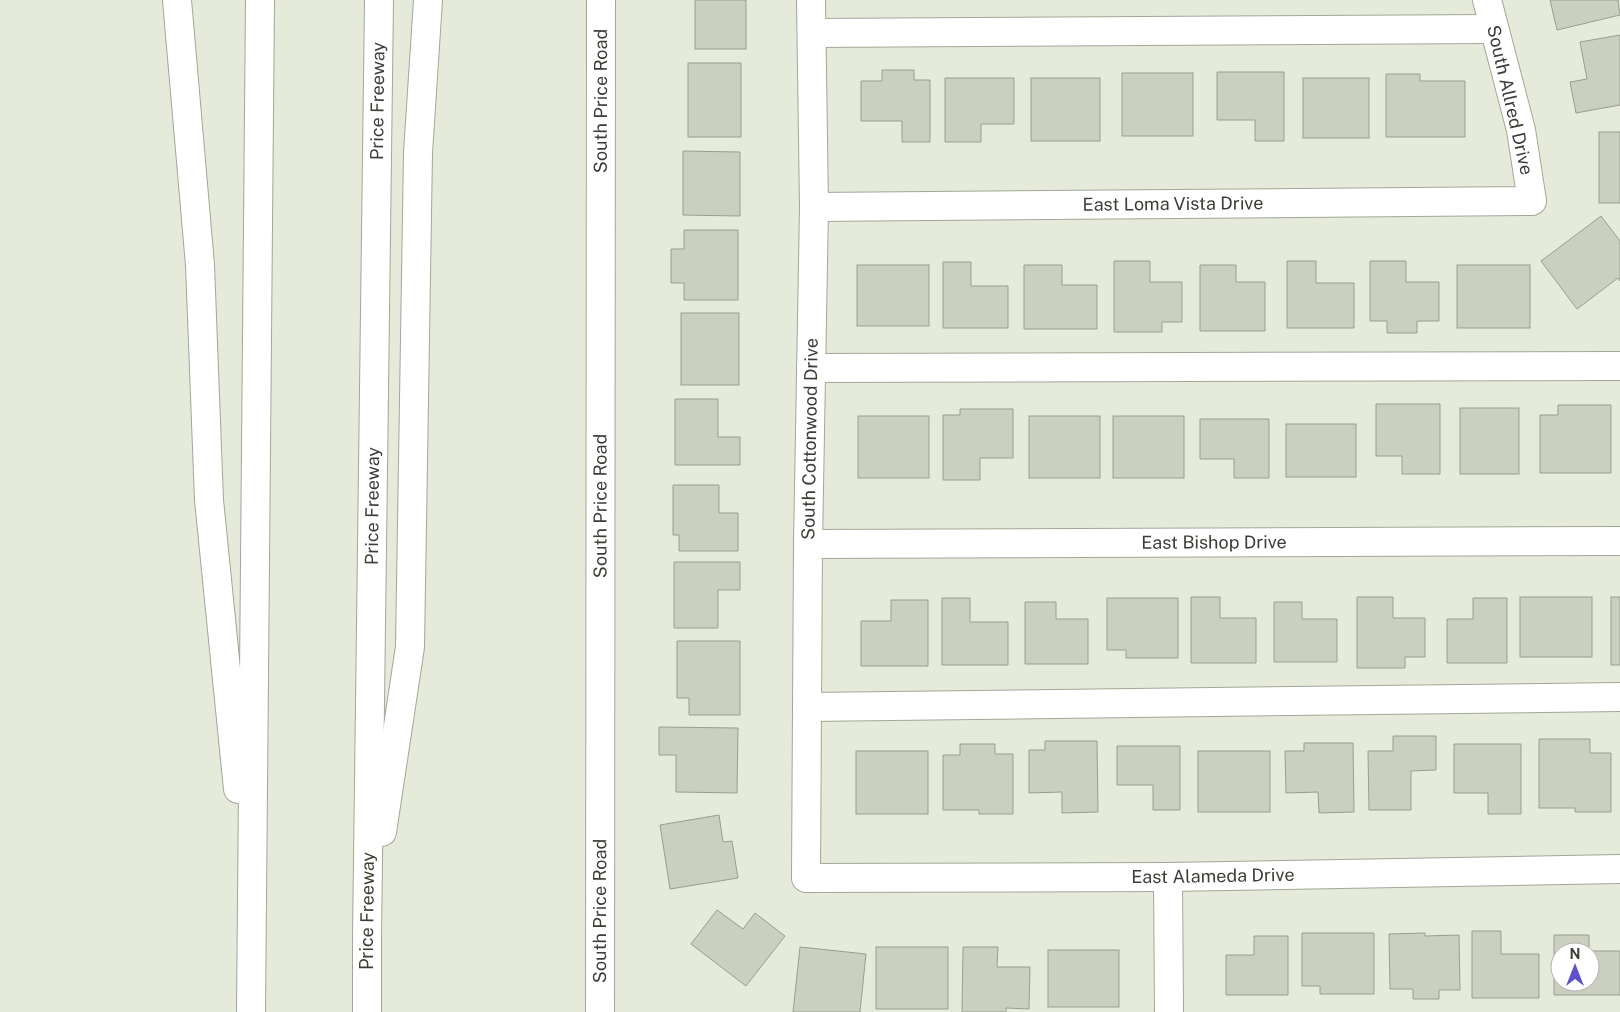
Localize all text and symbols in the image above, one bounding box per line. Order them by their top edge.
street label: South Allred Drive [1483,23,1538,177]
street label: South Price Road [590,29,611,173]
street label: Price Freeway [366,41,388,160]
street label: East Loma Vista Drive [1082,192,1263,215]
street label: South Cottonwood Drive [797,338,822,540]
street label: South Price Road [589,434,611,578]
street label: Price Freeway [361,446,383,565]
street label: East Bishop Drive [1141,531,1287,553]
street label: South Price Road [589,839,610,983]
street label: Price Freeway [356,851,378,970]
street label: East Alameda Drive [1131,864,1295,887]
north arrow [1550,942,1600,992]
text: N [1570,946,1580,962]

